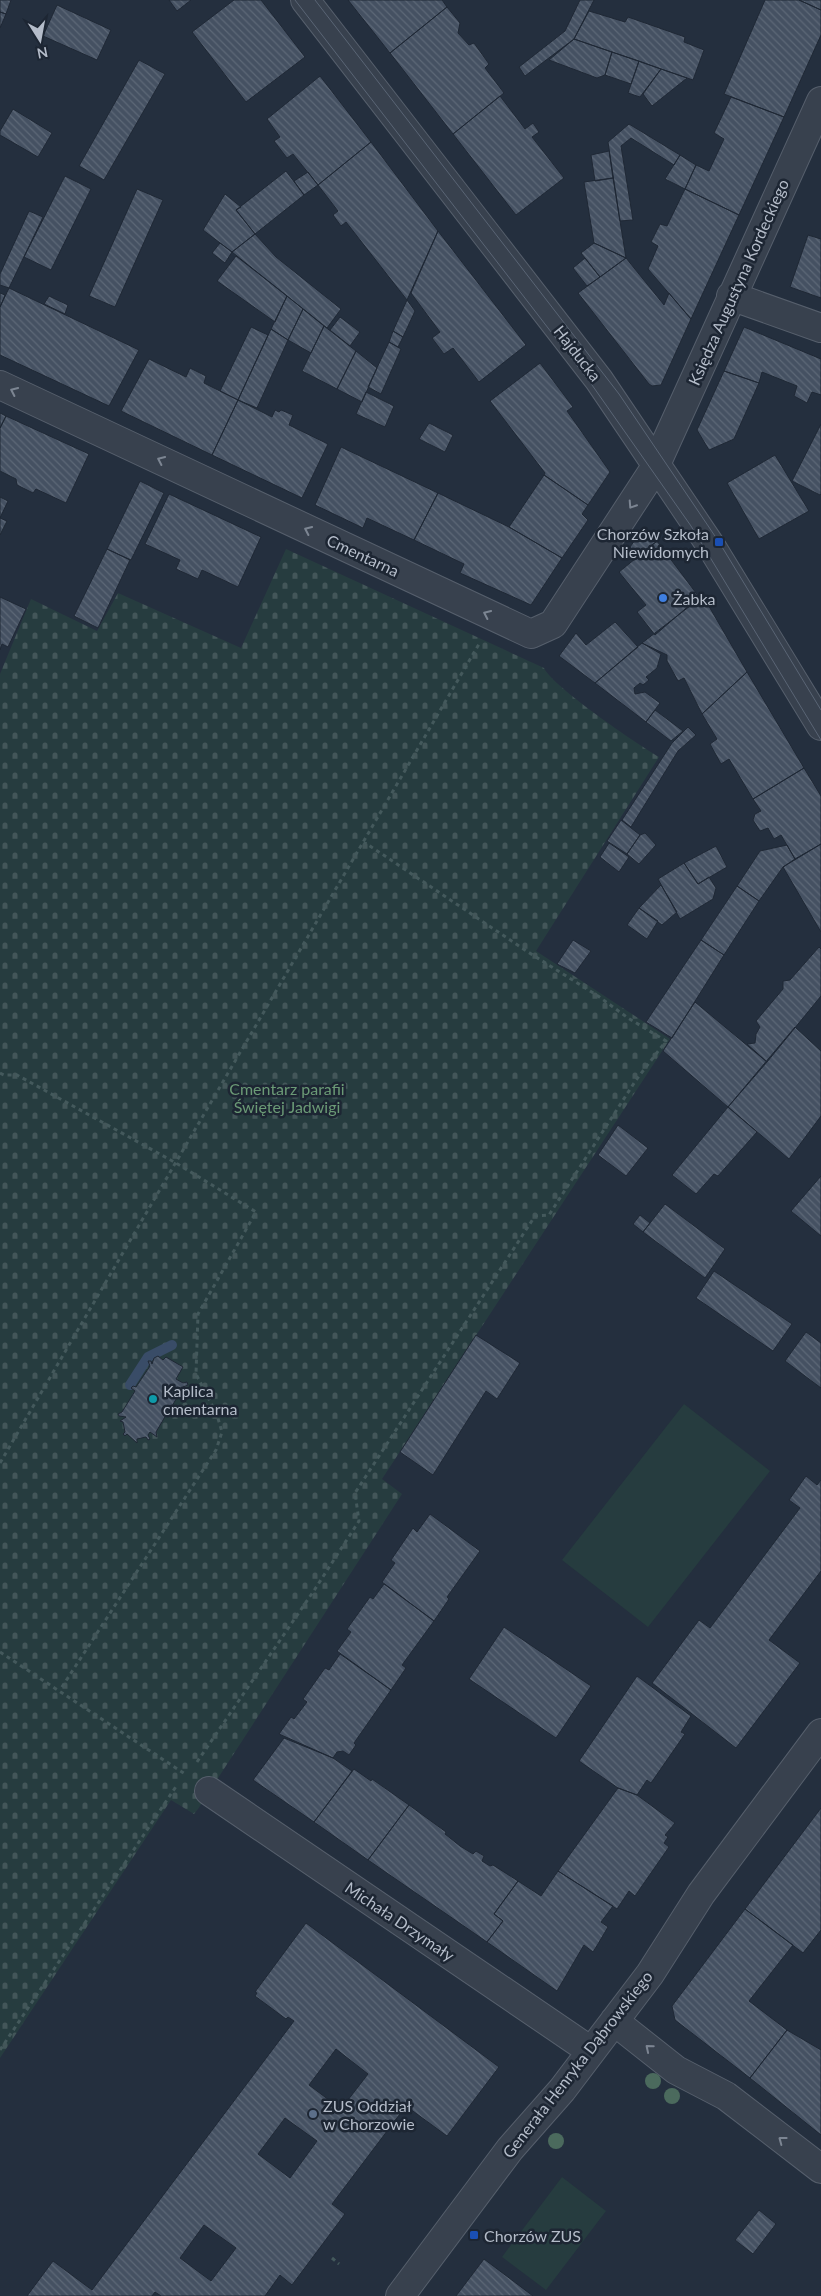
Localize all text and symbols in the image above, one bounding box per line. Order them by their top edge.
north arrow [15,15,65,65]
text: N [36,44,49,63]
street label: Księdza Augustyna Kordeckiego [684,176,792,388]
street label: Hajducka [550,321,606,385]
one-way arrow [10,387,19,397]
one-way arrow [157,456,166,467]
one-way arrow [628,499,638,508]
place label: Chorzów Szkoła Niewidomych [597,524,709,561]
one-way arrow [304,525,313,536]
street label: Cmentarna [324,530,402,580]
marker: Chorzów Szkoła Niewidomych [713,536,725,548]
place label: Żabka [673,589,716,608]
marker: Żabka [657,592,669,604]
one-way arrow [483,609,492,620]
park label: Cmentarz parafii Świętej Jadwigi [229,1079,345,1116]
place label: Kaplica cmentarna [163,1381,237,1418]
marker: Kaplica cmentarna [147,1393,159,1405]
street label: Michała Drzymały [342,1877,459,1965]
street label: Generała Henryka Dąbrowskiego [498,1967,656,2161]
one-way arrow [646,2045,655,2054]
place label: ZUS Oddział w Chorzowie [323,2096,415,2133]
marker: ZUS Oddział w Chorzowie [307,2108,319,2120]
one-way arrow [779,2137,788,2145]
place label: Chorzów ZUS [484,2226,581,2245]
marker: Chorzów ZUS [468,2229,480,2241]

